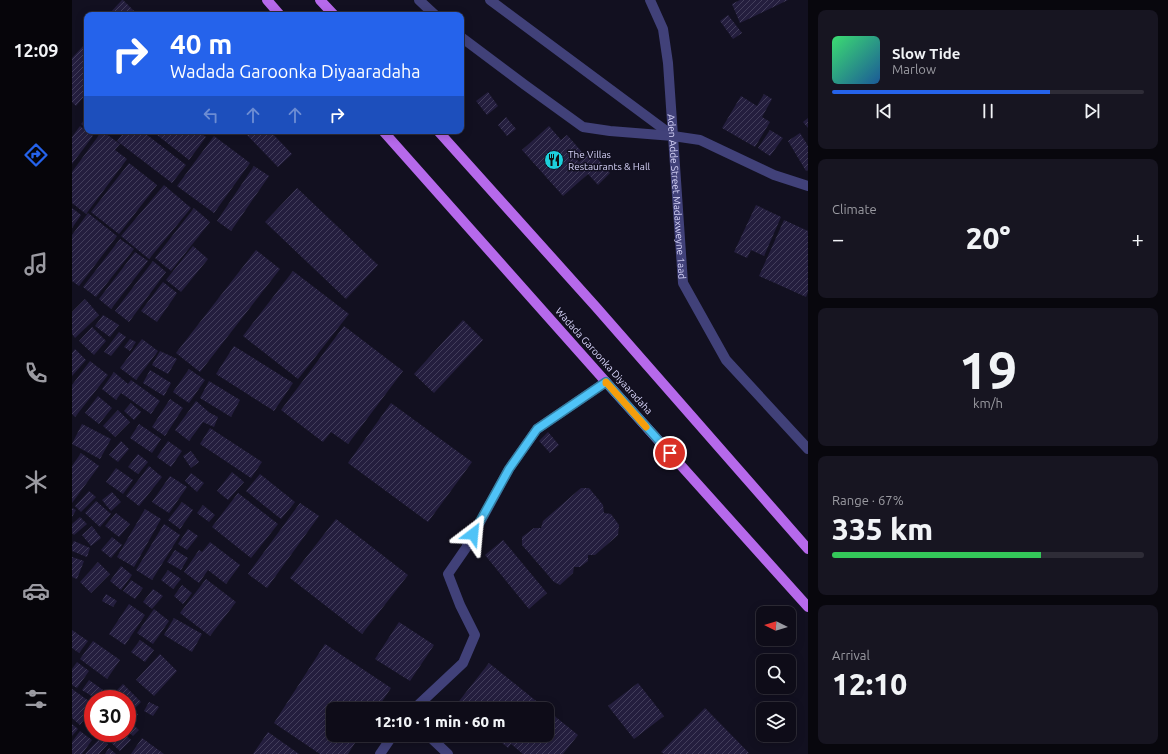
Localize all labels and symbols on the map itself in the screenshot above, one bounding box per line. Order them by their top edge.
street label: Aden Adde Street Madaxweyne 1aad [666,114,688,280]
restaurant icon: The Villas Restaurants & Hall [543,149,565,171]
place label: The Villas Restaurants & Hall [568,149,651,172]
street label: Wadada Garoonka Diyaaradaha [553,306,655,416]
pin [653,436,687,470]
position arrow [452,513,494,555]
north arrow [756,606,796,646]
speed limit sign: 30 [84,690,136,742]

